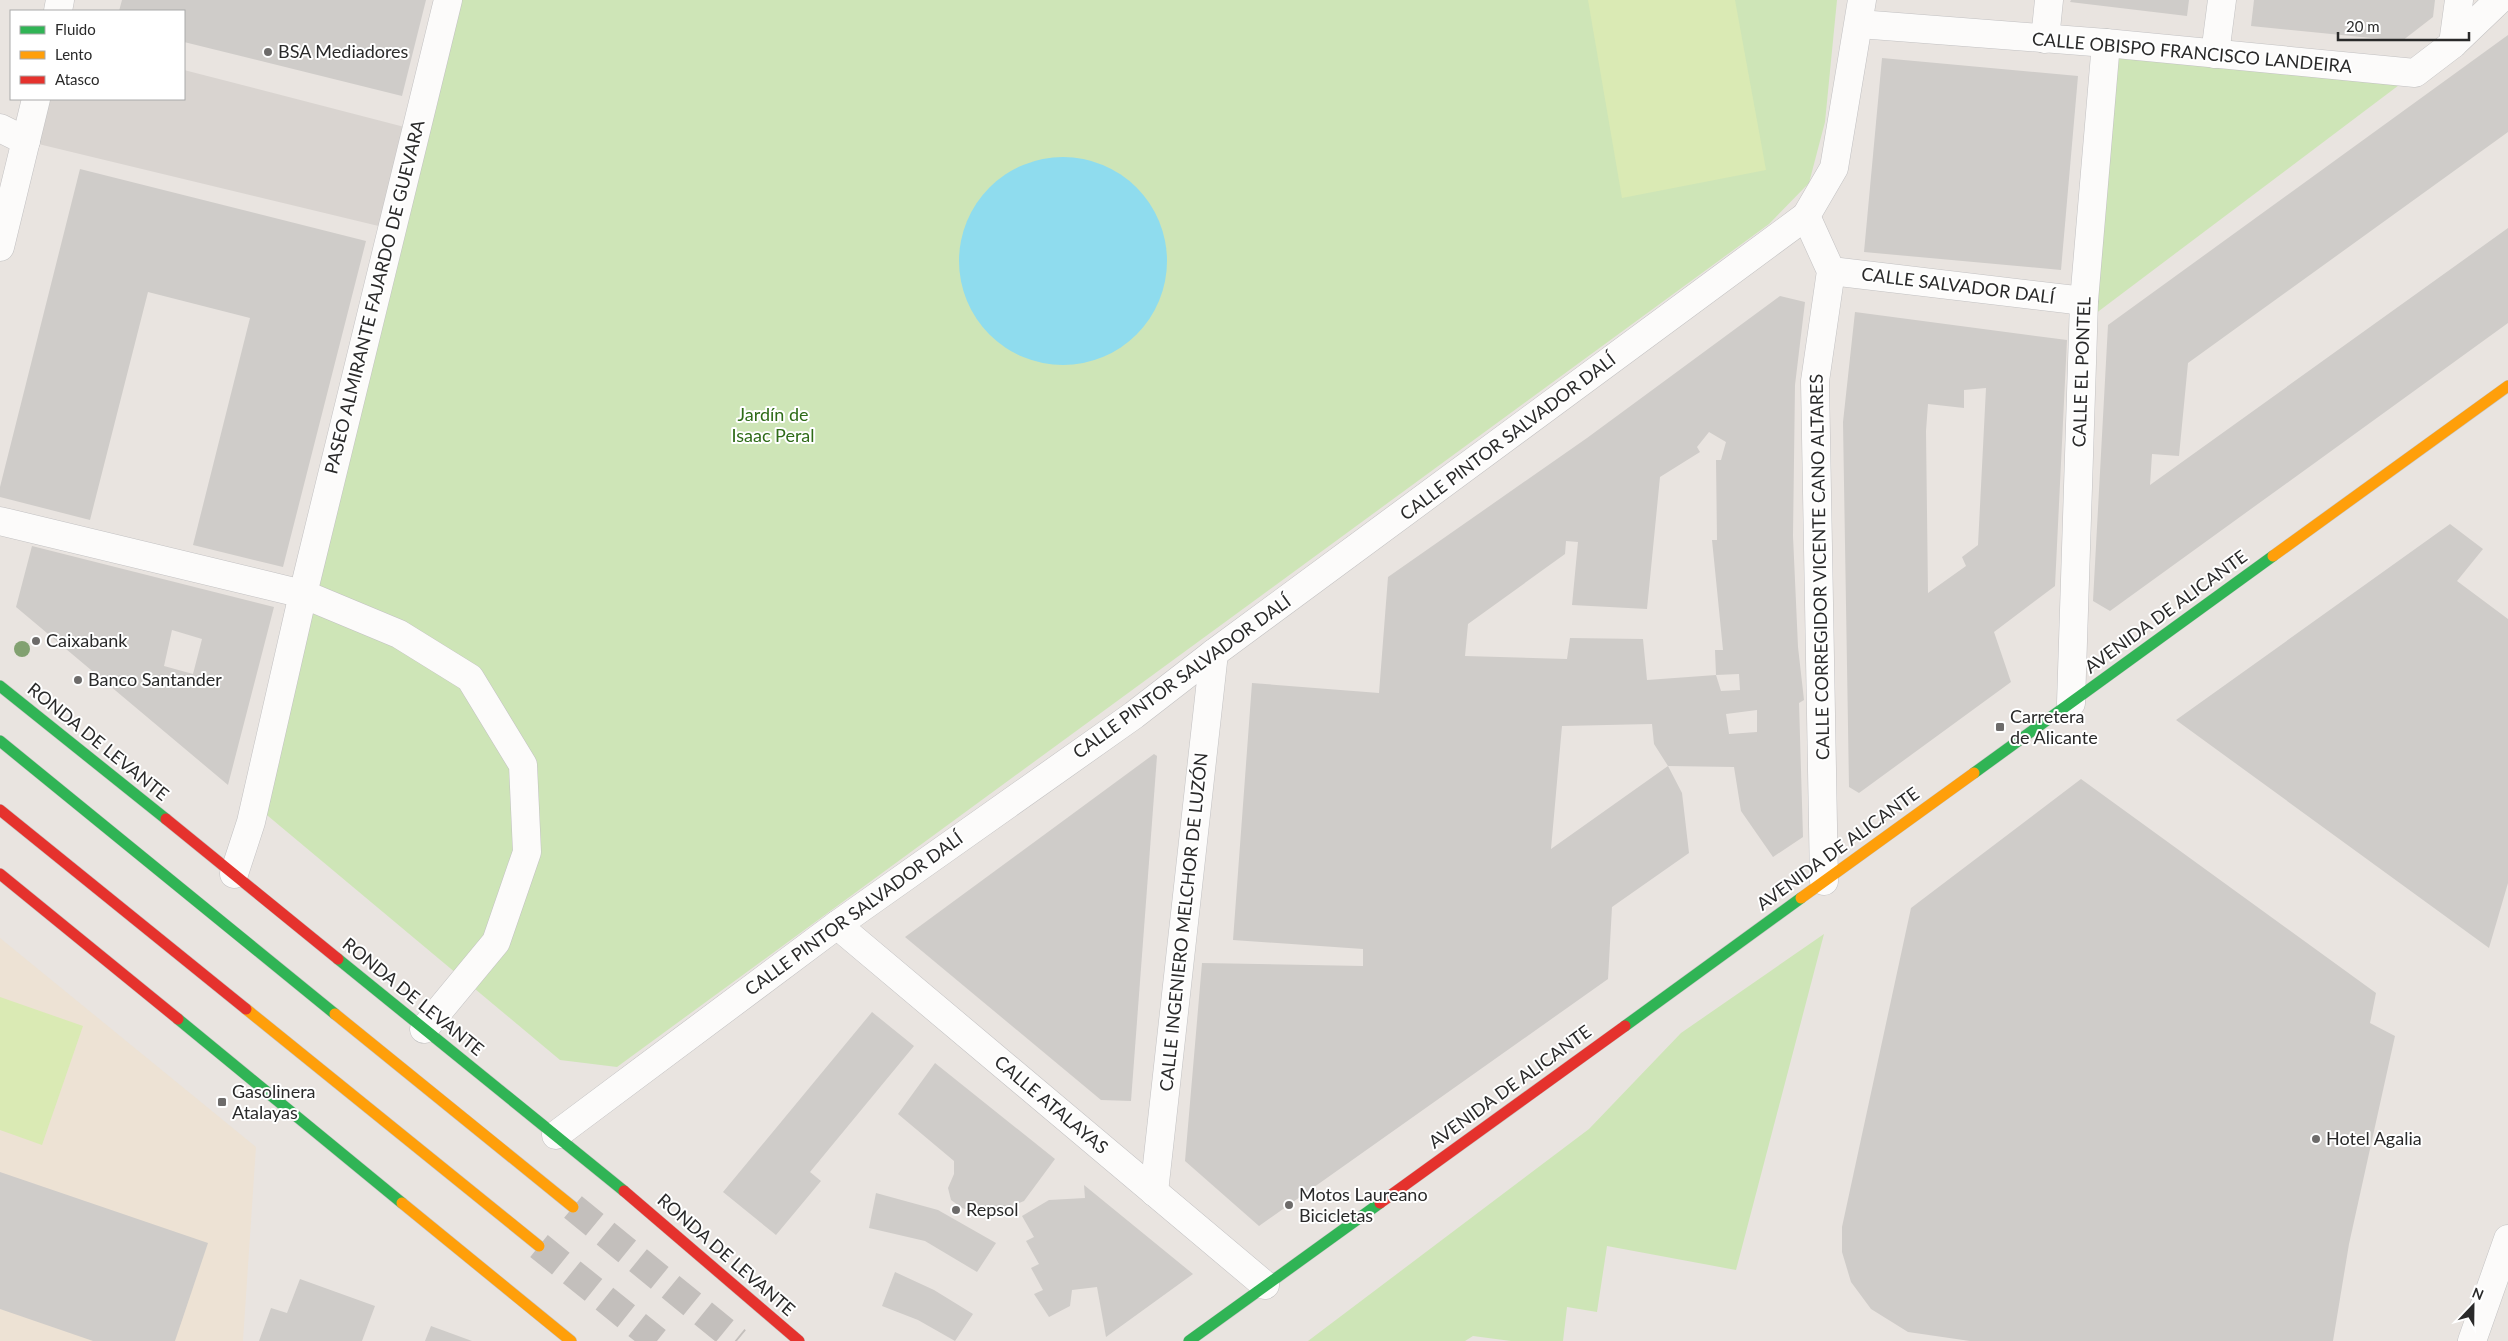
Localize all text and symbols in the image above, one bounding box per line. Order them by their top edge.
legend [10,10,185,100]
scale bar [2338,10,2469,42]
text: 20 m [2346,17,2380,35]
text: Fluido [55,20,96,38]
street label: CALLE OBISPO FRANCISCO LANDEIRA [2031,27,2354,77]
place label: BSA Mediadores [278,40,409,62]
text: Lento [55,45,92,63]
marker: BSA Mediadores [262,46,274,58]
text: Atasco [55,70,100,88]
street label: PASEO ALMIRANTE FAJARDO DE GUEVARA [319,117,429,476]
street label: CALLE SALVADOR DALÍ [1860,262,2057,308]
street label: CALLE EL PONTEL [2067,296,2095,448]
street label: CALLE PINTOR SALVADOR DALÍ [1395,347,1620,524]
street label: CALLE CORREGIDOR VICENTE CANO ALTARES [1805,374,1833,760]
park label: Jardín de Isaac Peral [731,403,815,446]
street label: AVENIDA DE ALICANTE [2080,545,2251,678]
street label: CALLE PINTOR SALVADOR DALÍ [1068,589,1296,763]
place label: Caixabank [46,629,128,651]
marker: Caixabank [30,635,42,647]
place label: Banco Santander [88,668,222,690]
marker: Banco Santander [72,674,84,686]
street label: RONDA DE LEVANTE [24,678,174,805]
place label: Carretera de Alicante [2010,705,2098,748]
marker: Carretera de Alicante [1994,721,2006,733]
street label: CALLE INGENIERO MELCHOR DE LUZÓN [1154,751,1212,1092]
street label: AVENIDA DE ALICANTE [1752,782,1923,915]
street label: CALLE PINTOR SALVADOR DALÍ [740,826,968,1000]
street label: RONDA DE LEVANTE [339,933,489,1060]
street label: AVENIDA DE ALICANTE [1424,1020,1595,1153]
street label: CALLE ATALAYAS [990,1050,1113,1158]
place label: Gasolinera Atalayas [232,1080,316,1123]
marker: Gasolinera Atalayas [216,1096,228,1108]
place label: Hotel Agalia [2326,1127,2422,1149]
marker: Hotel Agalia [2310,1133,2322,1145]
place label: Motos Laureano Bicicletas [1299,1183,1428,1226]
street label: RONDA DE LEVANTE [653,1188,800,1320]
place label: Repsol [966,1198,1019,1220]
marker: Motos Laureano Bicicletas [1283,1199,1295,1211]
marker: Repsol [950,1204,962,1216]
north arrow [2448,1281,2498,1331]
text: N [2470,1284,2486,1303]

